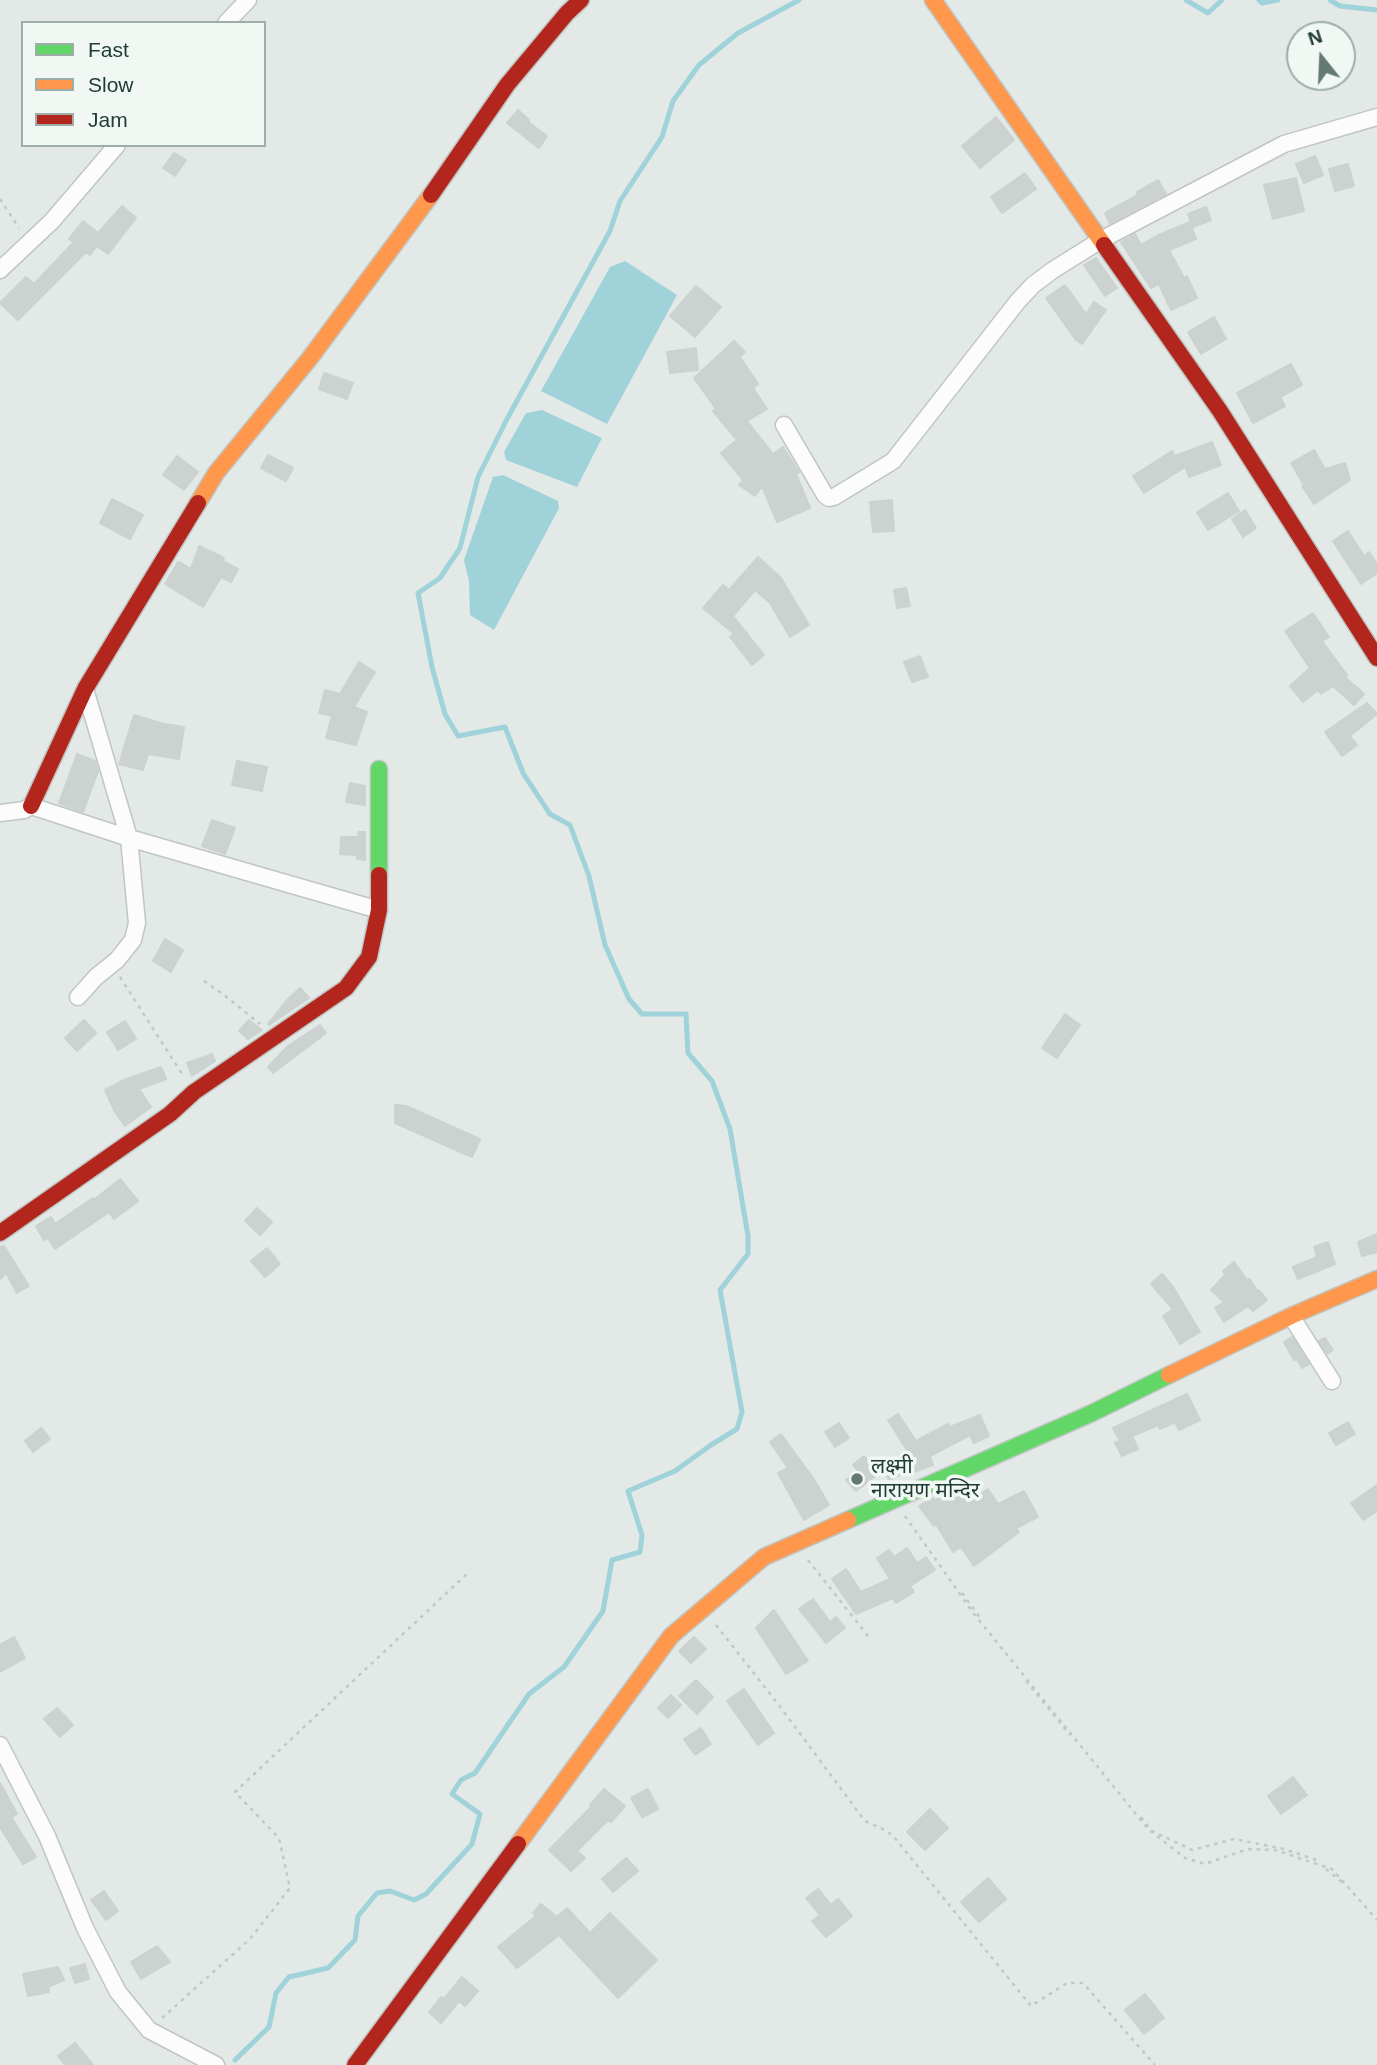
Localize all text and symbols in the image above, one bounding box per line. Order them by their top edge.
legend [21,21,266,147]
north arrow [1286,21,1356,91]
text: N [1305,25,1325,50]
text: Fast [88,38,129,61]
text: Slow [88,73,134,96]
text: Jam [88,108,128,131]
place label: लक्ष्मी नारायण मन्दिर [871,1454,980,1504]
marker: लक्ष्मी नारायण मन्दिर [849,1471,865,1487]

